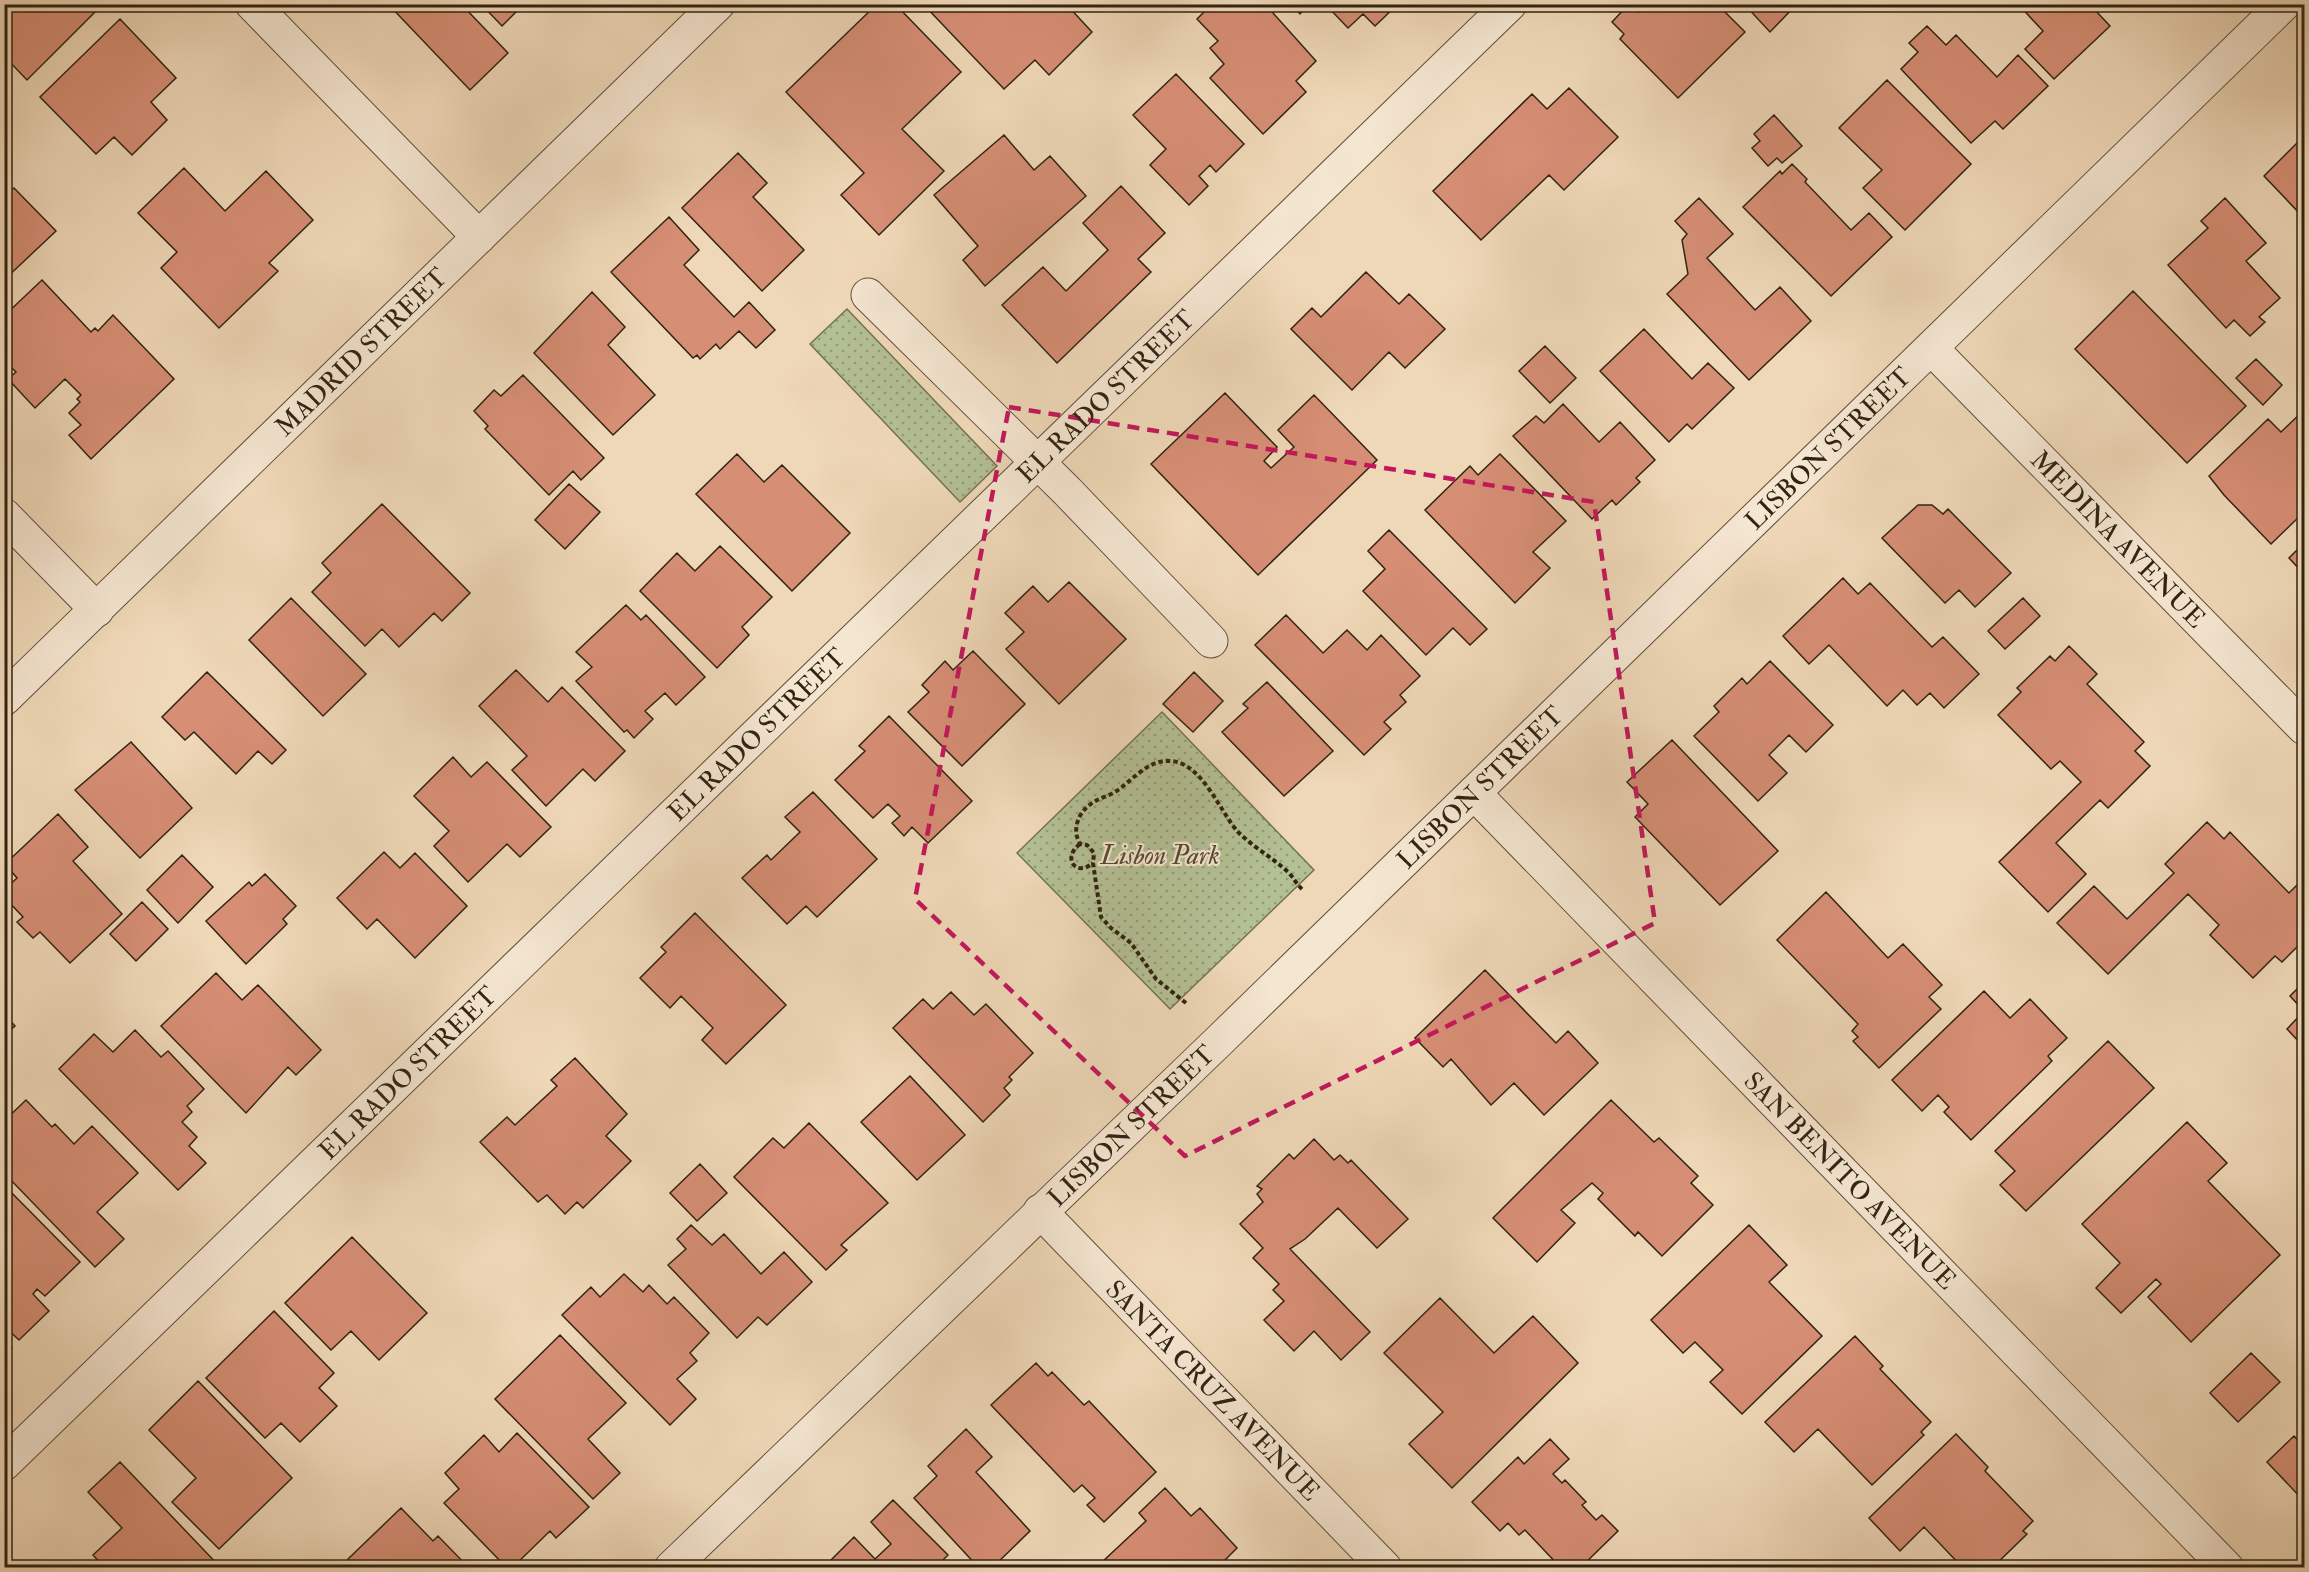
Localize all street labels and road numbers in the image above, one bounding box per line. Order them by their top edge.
street label: MADRID STREET [269,262,454,443]
street label: EL RADO STREET [1010,304,1202,490]
street label: LISBON STREET [1739,361,1918,537]
street label: MEDINA AVENUE [2024,444,2212,635]
street label: EL RADO STREET [662,642,853,829]
street label: LISBON STREET [1390,700,1570,876]
street label: EL RADO STREET [313,980,504,1167]
street label: LISBON STREET [1041,1039,1222,1214]
street label: SAN BENITO AVENUE [1737,1065,1962,1297]
street label: SANTA CRUZ AVENUE [1098,1274,1326,1508]

